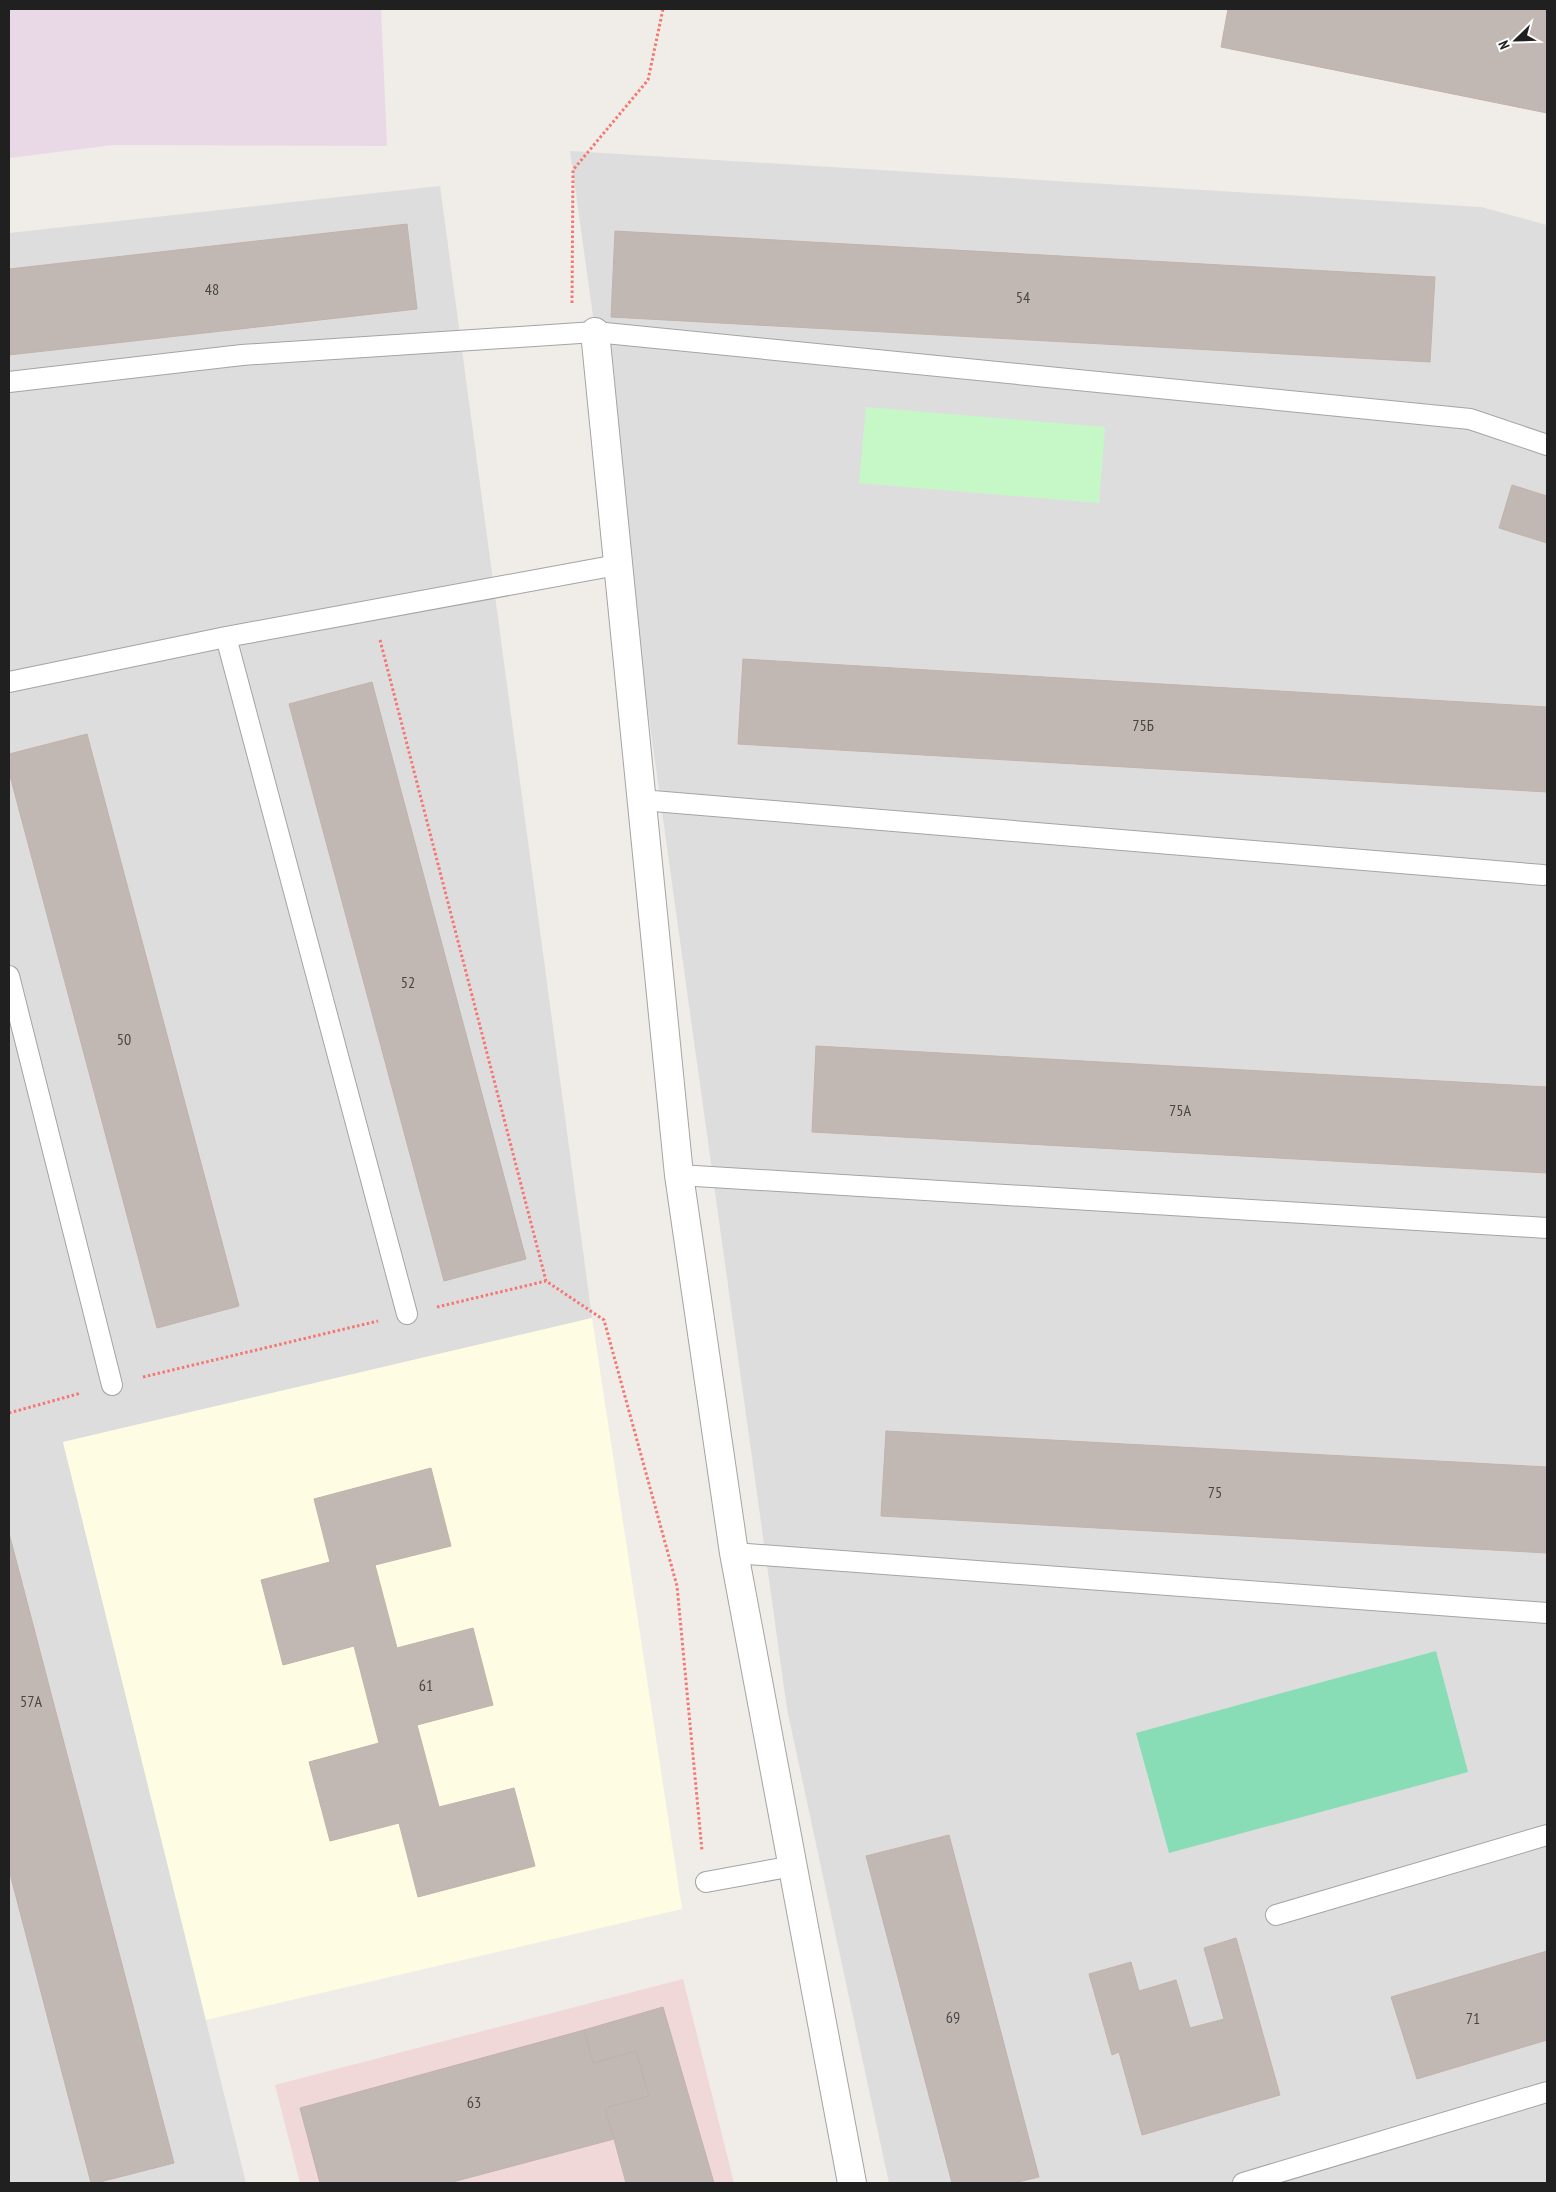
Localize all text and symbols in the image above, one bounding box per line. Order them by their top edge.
north arrow [1491,15,1541,65]
text: N [1494,38,1514,52]
house number: 48 [205,279,219,299]
house number: 54 [1016,287,1030,307]
house number: 75Б [1132,715,1154,735]
house number: 52 [401,972,415,992]
house number: 50 [117,1029,131,1049]
house number: 75А [1169,1100,1191,1120]
house number: 75 [1208,1482,1222,1502]
house number: 61 [419,1675,433,1695]
house number: 57А [20,1691,42,1711]
house number: 69 [946,2007,960,2027]
house number: 71 [1466,2008,1480,2028]
house number: 63 [467,2092,481,2112]

